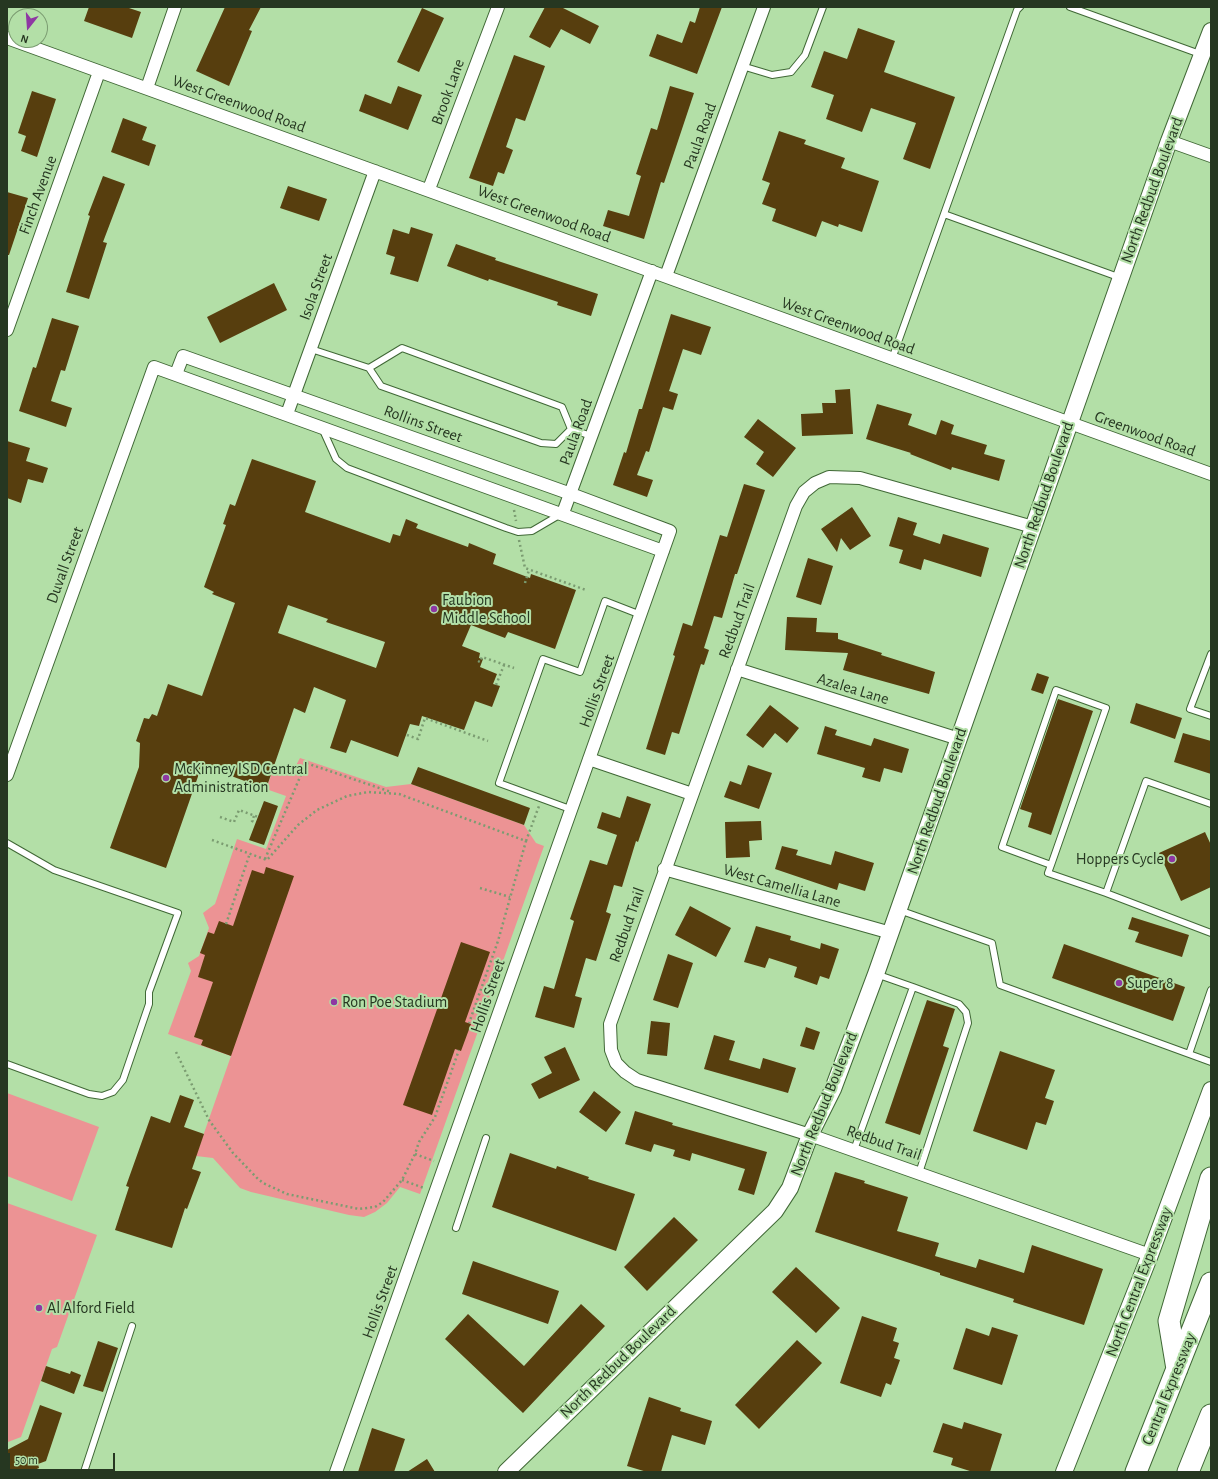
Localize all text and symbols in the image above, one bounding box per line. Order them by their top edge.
north arrow [8,8,48,48]
text: N [19,33,30,45]
street label: Brook Lane [427,56,469,128]
street label: West Greenwood Road [170,71,308,137]
street label: Paula Road [679,100,721,172]
street label: North Redbud Boulevard [1117,114,1187,266]
street label: Finch Avenue [15,153,61,237]
street label: West Greenwood Road [475,181,613,247]
street label: Isola Street [295,251,337,323]
street label: West Greenwood Road [779,293,917,359]
street label: Paula Road [555,396,597,468]
street label: Rollins Street [381,401,465,447]
street label: Greenwood Road [1092,407,1198,461]
street label: North Redbud Boulevard [1010,419,1078,571]
street label: Duvall Street [42,524,88,606]
street label: Redbud Trail [715,581,759,661]
place label: Faubion Middle School [442,590,530,628]
marker: Faubion Middle School [429,604,439,614]
street label: Hollis Street [575,652,619,730]
street label: Azalea Lane [815,669,891,709]
street label: North Redbud Boulevard [903,725,971,877]
place label: McKinney ISD Central Administration [174,759,308,797]
marker: McKinney ISD Central Administration [161,773,171,783]
place label: Hoppers Cycle [1076,849,1164,869]
marker: Hoppers Cycle [1167,854,1177,864]
street label: West Camellia Lane [721,860,843,912]
street label: Redbud Trail [605,885,649,965]
street label: Hollis Street [466,957,510,1035]
place label: Super 8 [1127,973,1174,993]
marker: Super 8 [1114,978,1124,988]
place label: Ron Poe Stadium [342,992,447,1012]
marker: Ron Poe Stadium [329,997,339,1007]
street label: North Redbud Boulevard [786,1029,862,1179]
street label: Redbud Trail [844,1121,924,1165]
street label: North Central Expressway [1102,1204,1176,1360]
street label: Hollis Street [358,1263,402,1341]
place label: Al Alford Field [47,1298,135,1318]
street label: North Redbud Boulevard [556,1302,680,1422]
marker: Al Alford Field [34,1303,44,1313]
street label: Central Expressway [1138,1330,1200,1448]
scale bar [10,1445,117,1471]
text: 50 m [15,1454,38,1466]

